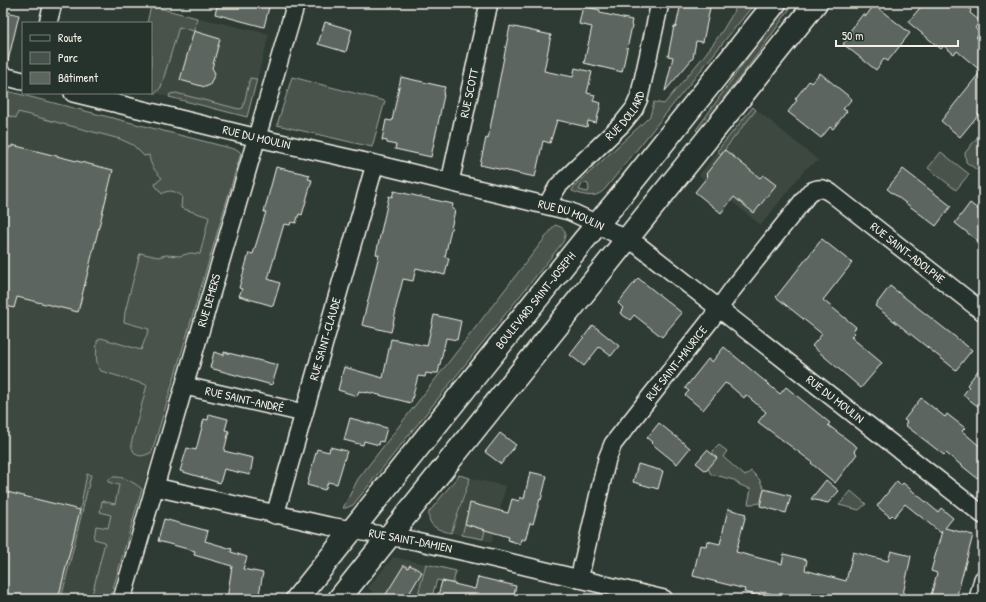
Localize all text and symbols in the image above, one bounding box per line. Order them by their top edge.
legend [22,22,152,94]
scale bar [836,22,958,48]
text: 50 m [842,27,863,44]
text: Route [58,29,82,46]
text: Parc [58,49,78,66]
street label: RUE SCOTT [455,66,483,119]
text: Bâtiment [58,69,99,86]
street label: RUE DOLLARD [601,89,648,144]
street label: RUE DU MOULIN [221,121,292,153]
street label: RUE DU MOULIN [536,195,607,234]
street label: RUE SAINT-ADOLPHE [867,218,949,288]
street label: BOULEVARD SAINT-JOSEPH [491,248,580,353]
street label: RUE DEMERS [193,271,225,329]
street label: RUE SAINT-CLAUDE [305,295,345,382]
street label: RUE SAINT-MAURICE [641,321,711,404]
street label: RUE DU MOULIN [803,371,868,427]
street label: RUE SAINT-ANDRÉ [204,382,286,416]
street label: RUE SAINT-DAMIEN [368,524,454,557]

